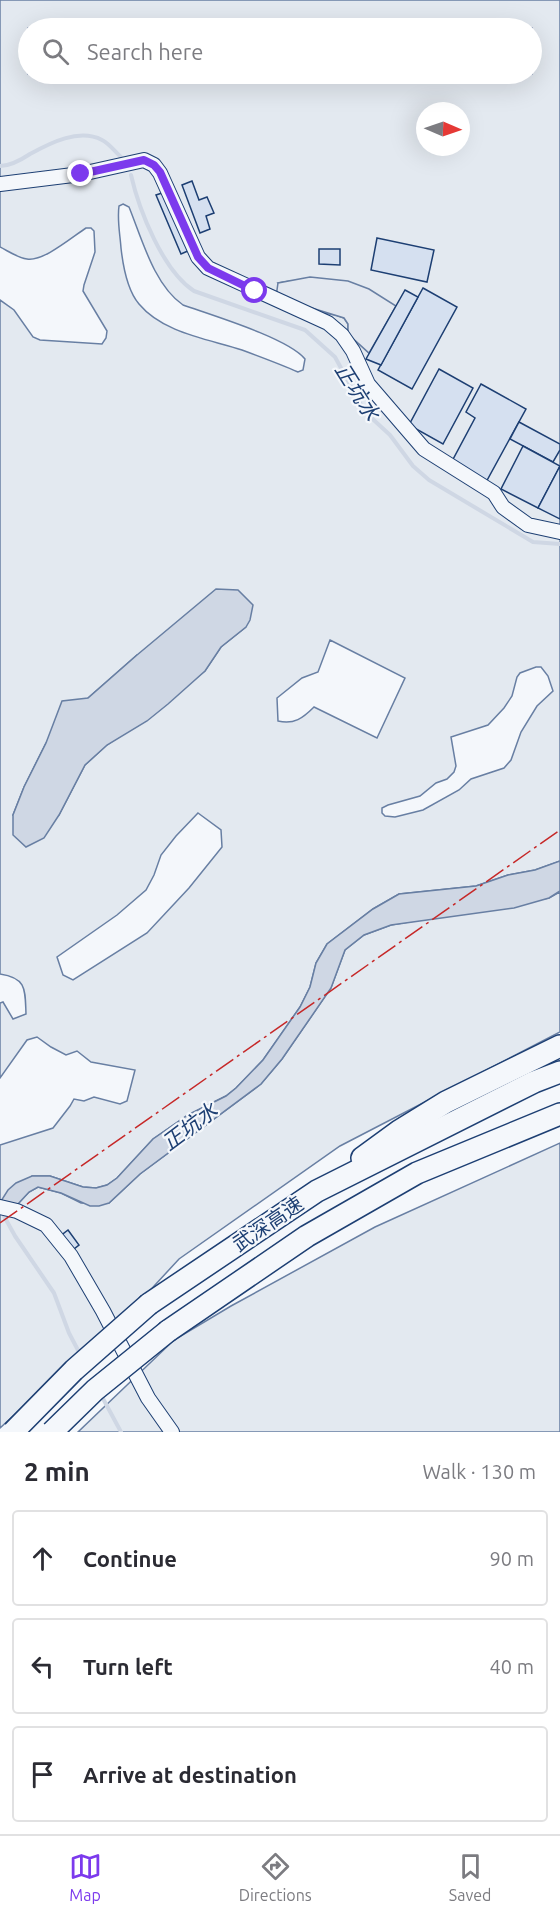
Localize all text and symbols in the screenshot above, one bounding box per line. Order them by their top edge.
search box [18,18,542,84]
icon: search [39,35,72,68]
text: Search here [87,39,203,64]
north arrow [416,102,470,156]
route end [67,160,93,186]
route start [241,277,267,303]
water label: 正坑水 [331,358,385,425]
water label: 正坑水 [157,1097,223,1155]
street label: 武深高速 [228,1192,307,1255]
text: 2 min [24,1457,90,1486]
text: Walk · 130 m [423,1460,536,1483]
icon: ahead [26,1542,59,1575]
text: Continue [83,1546,177,1571]
text: 90 m [490,1547,534,1570]
icon: left [26,1650,59,1683]
text: Turn left [83,1654,173,1679]
text: 40 m [490,1655,534,1678]
icon: arrive [26,1758,59,1791]
text: Arrive at destination [83,1762,297,1787]
tab: Map [69,1850,102,1904]
tab: Directions [239,1850,312,1904]
tab: Saved [449,1850,491,1904]

